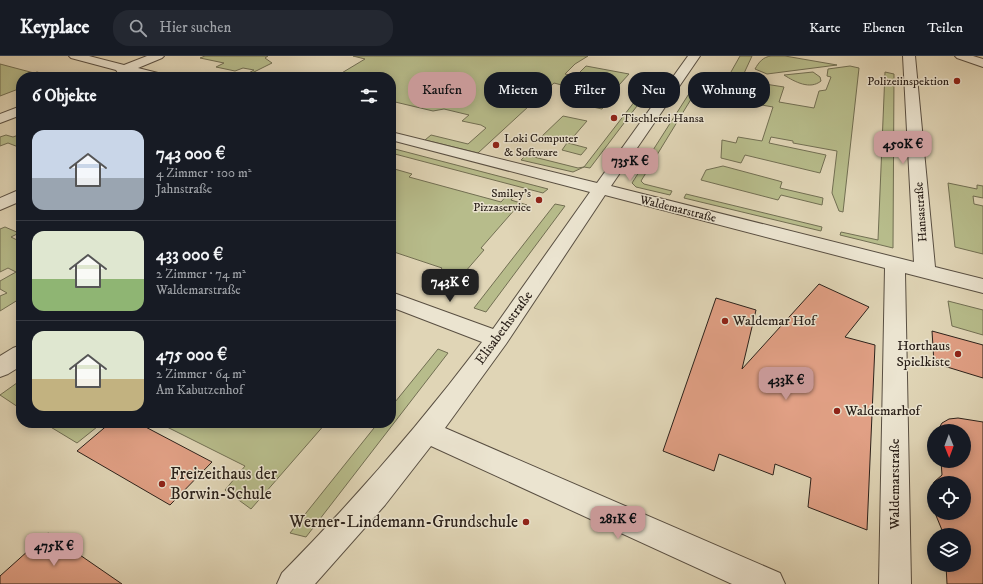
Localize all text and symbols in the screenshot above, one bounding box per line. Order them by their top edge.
search box [113,10,393,46]
text: Keyplace [20,16,89,39]
icon: search [127,17,149,39]
text: Hier suchen [159,18,231,37]
text: Karte [809,19,840,37]
text: Ebenen [862,19,905,37]
text: Teilen [927,19,963,37]
chip: Kaufen [408,72,476,108]
chip: Mieten [484,72,552,108]
chip: Filter [560,72,620,108]
chip: Neu [628,72,680,108]
chip: Wohnung [688,72,770,108]
place label: Polizeiinspektion [867,74,950,89]
marker: Polizeiinspektion [952,76,962,86]
text: 6 Objekte [32,85,96,107]
icon: filters [358,85,380,107]
place label: Tischlerei Hansa [622,111,705,126]
marker: Tischlerei Hansa [609,113,619,123]
place label: Loki Computer & Software [504,131,579,160]
pin: 450K € [870,131,936,165]
text: 450K € [883,136,923,152]
marker: Loki Computer & Software [491,140,501,150]
text: 743 000 € [156,143,226,165]
icon: home [64,146,112,194]
pin: 735K € [597,148,663,182]
text: 735K € [611,153,649,169]
text: 4 Zimmer · 100 m² [156,165,251,181]
text: Jahnstraße [156,181,212,197]
street label: Hansastraße [911,181,931,243]
place label: Smiley’s Pizzaservice [473,186,531,215]
street label: Waldemarstraße [637,192,718,226]
marker: Smiley’s Pizzaservice [534,195,544,205]
text: 433 000 € [156,244,223,266]
icon: home [64,247,112,295]
text: 2 Zimmer · 74 m² [156,266,246,282]
pin: 743K € [417,269,483,303]
text: 743K € [431,274,469,290]
text: Waldemarstraße [156,282,241,298]
street label: Elisabethstraße [471,287,537,369]
place label: Waldemar Hof [732,312,818,330]
marker: Waldemar Hof [720,316,730,326]
place label: Horthaus Spielkiste [897,337,950,371]
text: 475 000 € [156,344,227,366]
icon: home [64,347,112,395]
marker: Horthaus Spielkiste [953,349,963,359]
text: 2 Zimmer · 64 m² [156,366,246,382]
pin: 433K € [753,367,819,401]
text: 433K € [768,372,804,388]
text: Am Kabutzenhof [156,382,243,398]
place label: Waldemarhof [844,402,923,420]
marker: Waldemarhof [832,406,842,416]
north arrow [927,424,971,468]
map controls [927,424,971,572]
street label: Waldemarstraße [886,438,904,531]
place label: Freizeithaus der Borwin-Schule [170,463,278,505]
button: locate [927,476,971,520]
marker: Freizeithaus der Borwin-Schule [157,479,167,489]
pin: 281K € [585,506,651,540]
place label: Werner-Lindemann-Grundschule [288,511,518,533]
text: 281K € [599,511,637,527]
marker: Werner-Lindemann-Grundschule [521,517,531,527]
button: layers [927,528,971,572]
pin: 475K € [21,533,87,567]
text: 475K € [34,538,74,554]

